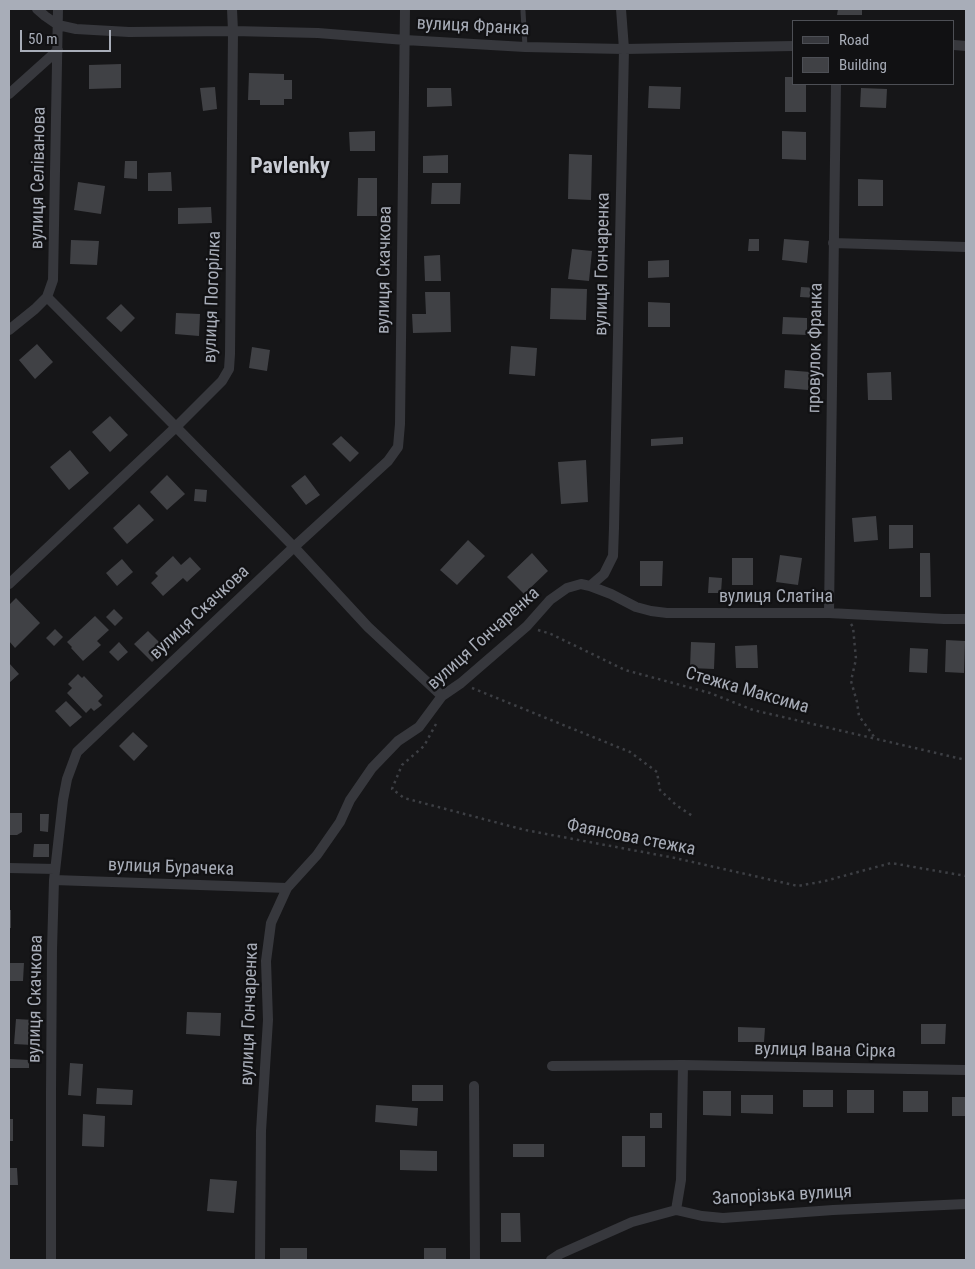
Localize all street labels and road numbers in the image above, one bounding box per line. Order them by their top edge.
street label: вулиця Франка [416,13,530,41]
street label: вулиця Селіванова [27,107,51,249]
street label: вулиця Гончаренка [591,192,615,336]
street label: вулиця Скачкова [373,206,397,334]
street label: вулиця Погорілка [200,231,226,363]
street label: провулок Франка [804,283,828,413]
street label: вулиця Скачкова [146,561,254,665]
street label: вулиця Гончаренка [424,583,544,695]
street label: вулиця Слатіна [719,586,833,608]
street label: Стежка Максима [683,663,811,719]
street label: Фаянсова стежка [565,815,697,861]
street label: вулиця Бурачека [108,855,234,881]
street label: вулиця Скачкова [24,935,48,1063]
street label: вулиця Гончаренка [237,942,263,1086]
street label: вулиця Івана Сірка [754,1039,896,1063]
street label: Запорізька вулиця [712,1182,852,1210]

